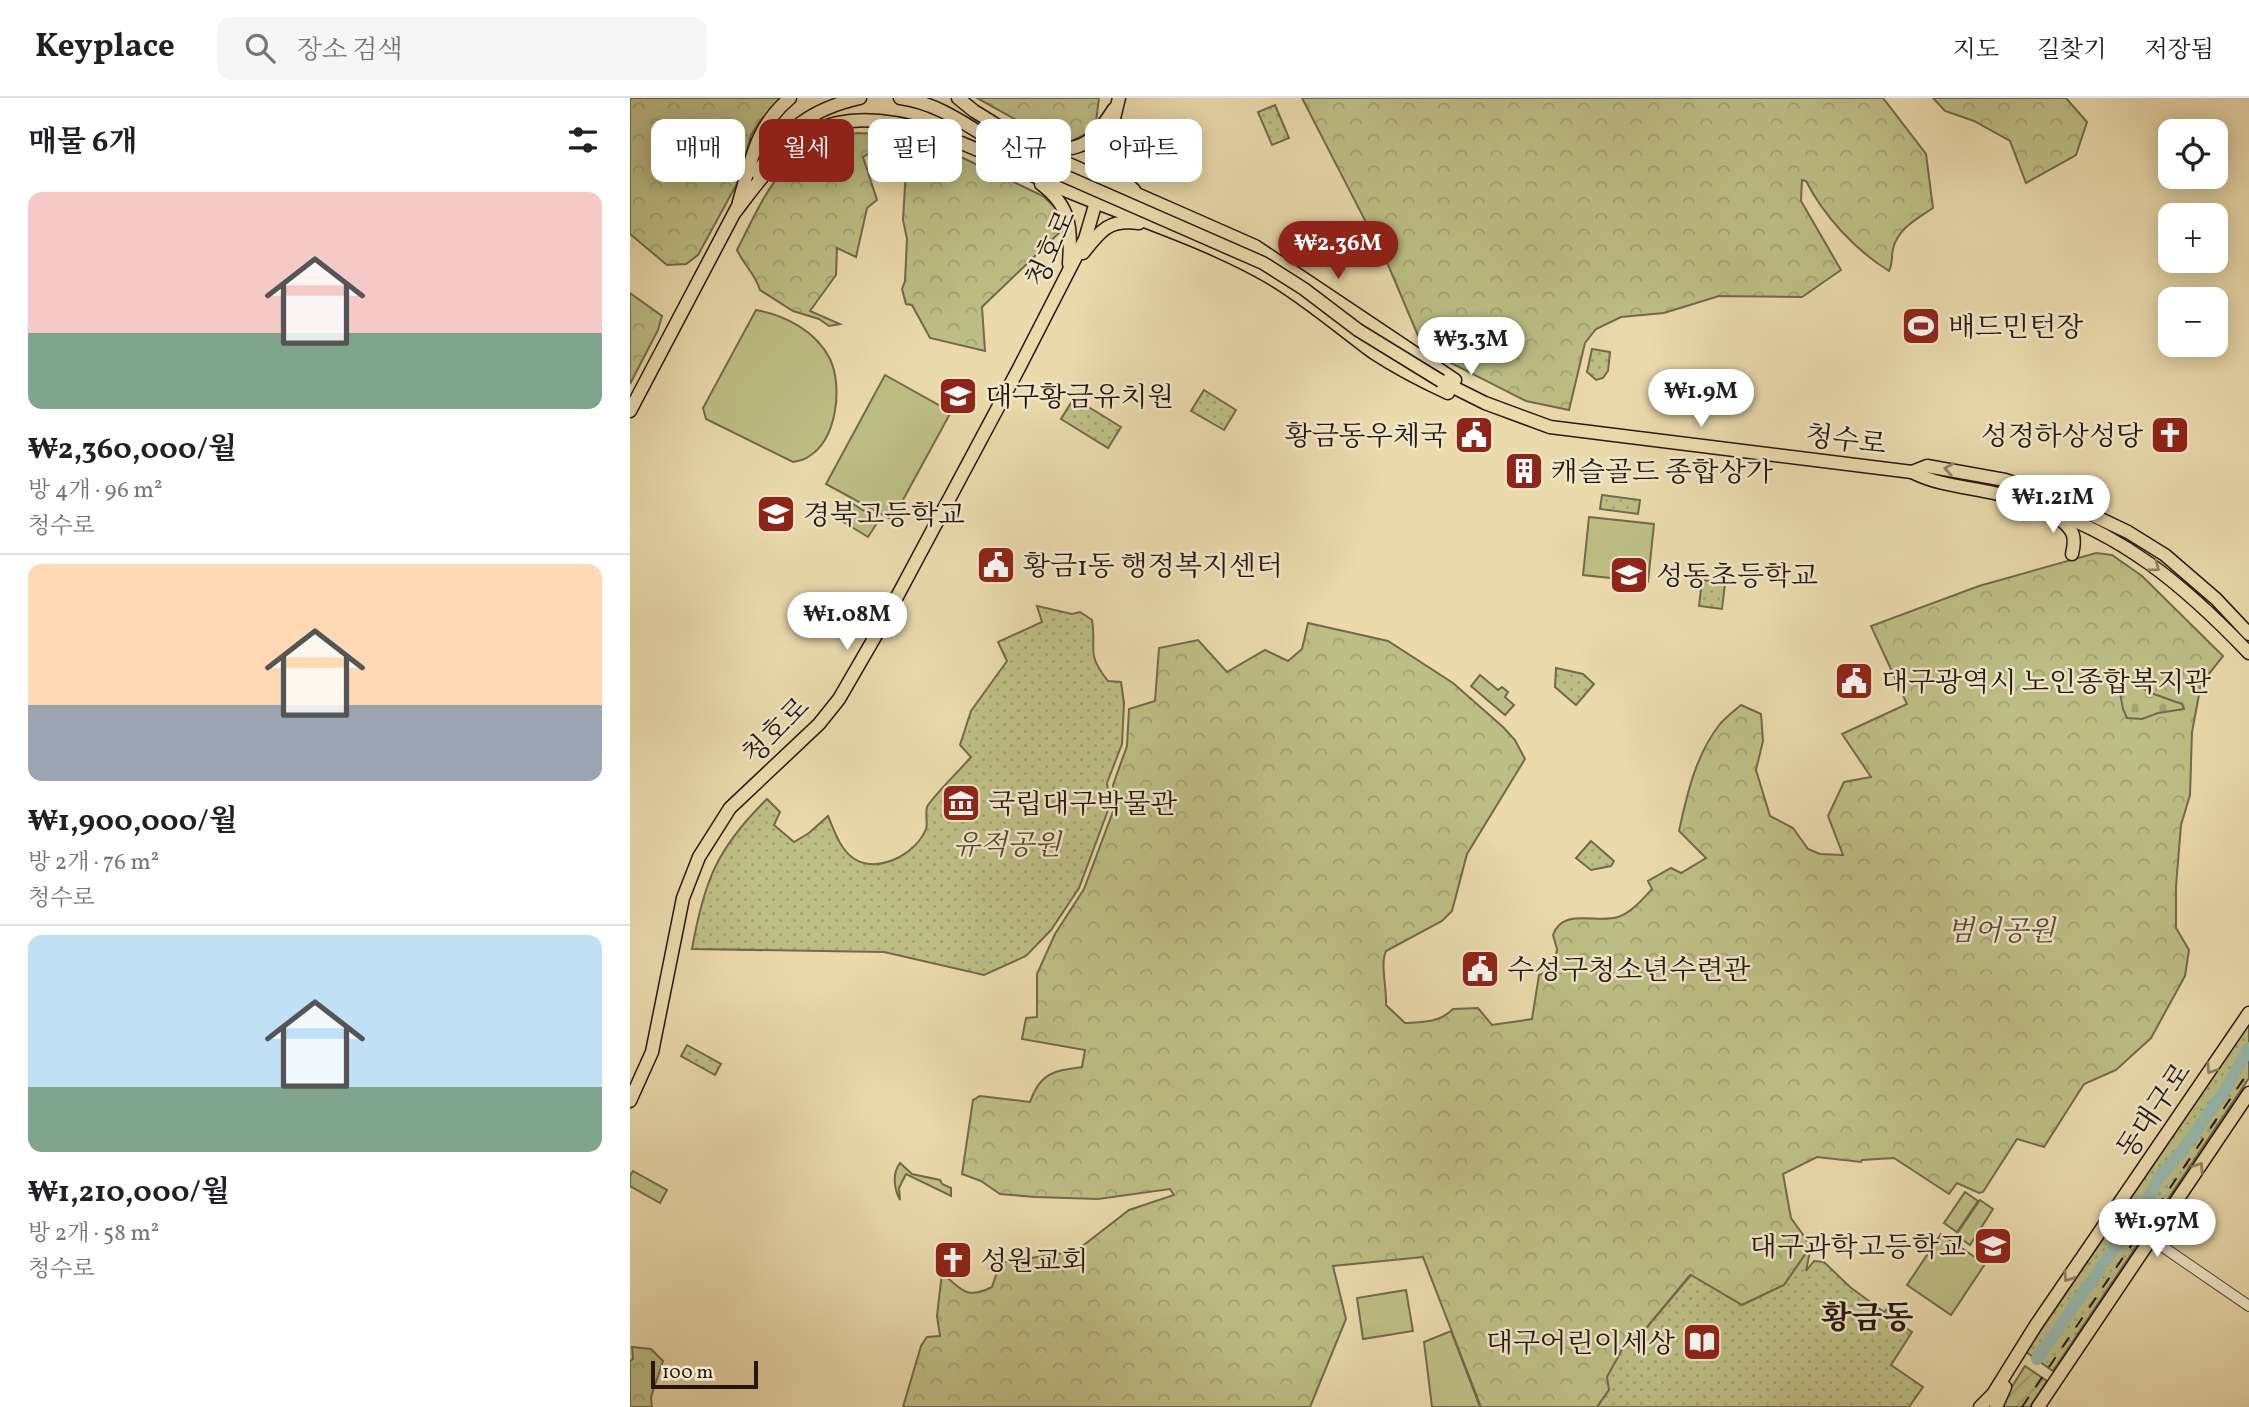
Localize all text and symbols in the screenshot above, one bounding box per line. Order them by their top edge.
search box [217,17,707,80]
text: Keyplace [35,25,175,71]
icon: search [241,29,279,67]
text: 장소 검색 [297,33,403,69]
text: 지도 [1953,34,1999,68]
text: 길찾기 [2037,34,2106,68]
text: 저장됨 [2144,34,2214,68]
chip: 매매 [651,119,745,182]
chip: 월세 [759,119,854,182]
chip: 필터 [868,119,962,182]
chip: 신규 [976,119,1071,182]
chip: 아파트 [1085,119,1202,182]
map controls [2158,119,2228,357]
button: locate [2158,119,2228,189]
icon: filters [564,121,602,159]
text: 매물 6개 [28,122,137,164]
button: + [2158,203,2228,273]
street label: 청호로 [1018,204,1087,294]
pin: ₩2.36M [1281,222,1395,281]
text: ₩2.36M [1294,228,1382,260]
icon: home [252,238,378,364]
button: − [2158,287,2228,357]
sports icon: 배드민턴장 [1900,305,1942,347]
place label: 배드민턴장 [1948,309,2083,348]
pin: ₩3.3M [1422,317,1520,377]
text: ₩3.3M [1434,324,1508,356]
pin: ₩1.9M [1652,370,1750,429]
school or university icon: 대구황금유치원 [937,375,979,417]
text: ₩1.9M [1664,376,1738,408]
place label: 대구황금유치원 [985,379,1174,418]
public building icon: 황금동우체국 [1453,414,1495,456]
church icon: 성정하상성당 [2149,414,2191,456]
street label: 청수로 [1803,417,1888,466]
place label: 황금동우체국 [1285,418,1447,457]
place label: 성정하상성당 [1981,418,2143,457]
text: ₩2,360,000/월 [28,429,237,471]
building icon: 캐슬골드 종합상가 [1503,450,1545,492]
place label: 캐슬골드 종합상가 [1551,454,1773,493]
one-way arrow [1944,462,1955,477]
text: 방 4개 · 96 m² [28,475,162,507]
pin: ₩1.21M [1996,476,2110,535]
text: ₩1.21M [2012,482,2094,514]
school or university icon: 경북고등학교 [755,493,797,535]
place label: 경북고등학교 [803,497,965,536]
text: 청수로 [28,511,95,543]
public building icon: 황금1동 행정복지센터 [975,544,1017,586]
place label: 황금1동 행정복지센터 [1023,548,1283,587]
school or university icon: 성동초등학교 [1608,554,1650,596]
place label: 성동초등학교 [1656,558,1818,597]
one-way arrow [2147,559,2160,572]
pin: ₩1.08M [790,592,904,652]
text: ₩1.08M [803,599,891,631]
icon: home [252,610,378,736]
public building icon: 대구광역시 노인종합복지관 [1833,660,1875,702]
place label: 대구광역시 노인종합복지관 [1881,664,2211,703]
street label: 청호로 [734,689,819,774]
museum icon: 국립대구박물관 [940,782,982,824]
place label: 국립대구박물관 [988,786,1177,825]
text: ₩1,900,000/월 [28,801,238,843]
park label: 유적공원 [953,827,1063,866]
text: 방 2개 · 76 m² [28,847,159,879]
text: 청수로 [28,883,95,915]
park label: 범어공원 [1947,913,2057,952]
public building icon: 수성구청소년수련관 [1459,948,1501,990]
place label: 수성구청소년수련관 [1507,952,1750,991]
icon: home [252,981,378,1107]
street label: 동대구로 [2109,1056,2201,1167]
one-way arrow [2206,1062,2219,1075]
one-way arrow [2191,1162,2203,1175]
text: ₩1,210,000/월 [28,1172,230,1214]
pin: ₩1.97M [2100,1200,2214,1259]
text: ₩1.97M [2115,1206,2199,1238]
text: 방 2개 · 58 m² [28,1218,159,1250]
school or university icon: 대구과학고등학교 [1972,1225,2014,1267]
place label: 대구과학고등학교 [1750,1229,1966,1268]
church icon: 성원교회 [932,1239,974,1281]
place label: 성원교회 [980,1243,1088,1282]
text: 청수로 [28,1254,95,1286]
one-way arrow [2063,1270,2076,1283]
district label: 황금동 [1821,1298,1913,1342]
library icon: 대구어린이세상 [1681,1321,1723,1363]
place label: 대구어린이세상 [1486,1325,1675,1364]
scale bar [651,1358,758,1390]
text: 100 m [662,1360,713,1386]

